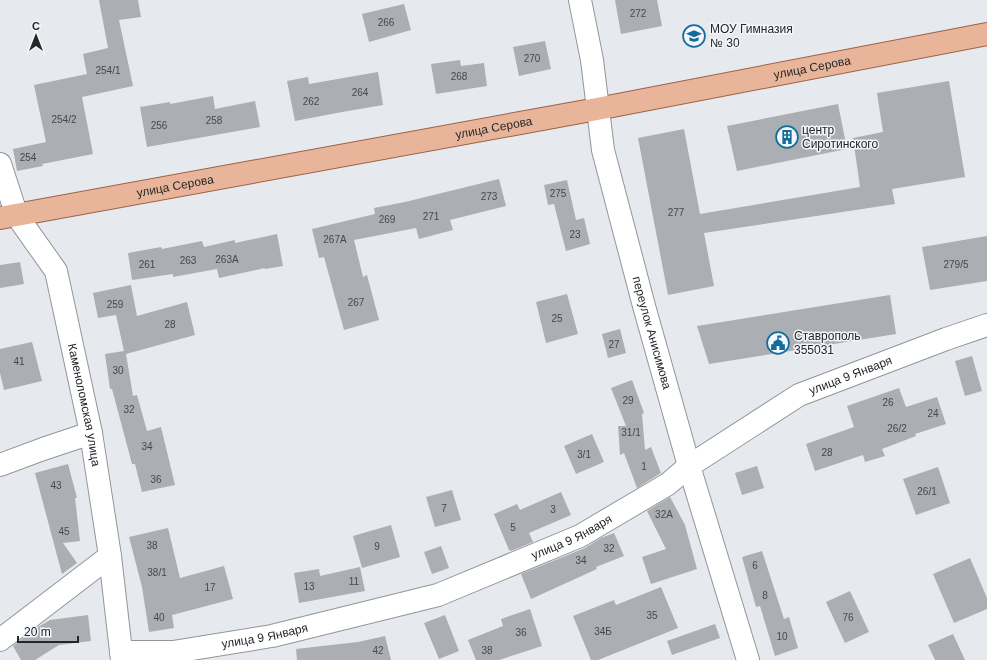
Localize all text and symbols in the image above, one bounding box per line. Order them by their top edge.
house number: 272 [630,8,647,19]
north arrow [16,16,56,56]
house number: 266 [378,17,395,28]
text: С [32,20,40,32]
place label: МОУ Гимназия № 30 [710,22,793,50]
school or university icon: МОУ Гимназия № 30 [681,23,707,49]
house number: 270 [524,53,541,64]
street label: улица Серова [773,53,852,82]
house number: 254/1 [95,65,121,76]
house number: 268 [451,71,468,82]
house number: 264 [352,87,369,98]
house number: 262 [303,96,320,107]
house number: 254/2 [51,114,77,125]
street label: улица Серова [454,114,534,142]
house number: 258 [206,115,223,126]
house number: 256 [151,120,168,131]
place label: центр Сиротинского [802,123,878,151]
building icon: центр Сиротинского [774,124,800,150]
house number: 254 [20,152,37,163]
street label: улица Серова [135,172,215,200]
house number: 275 [550,188,567,199]
house number: 273 [481,191,498,202]
house number: 277 [668,207,685,218]
house number: 271 [423,211,440,222]
house number: 269 [379,214,396,225]
house number: 23 [569,229,581,240]
house number: 267А [323,234,347,245]
house number: 263А [215,254,239,265]
house number: 263 [180,255,197,266]
house number: 261 [139,259,156,270]
house number: 279/5 [943,259,969,270]
street label: переулок Анисимова [629,275,674,391]
house number: 267 [348,297,365,308]
house number: 259 [107,299,124,310]
house number: 25 [551,313,563,324]
house number: 28 [164,319,176,330]
place label: Ставрополь 355031 [794,329,861,357]
public building icon: Ставрополь 355031 [765,330,791,356]
house number: 27 [608,339,620,350]
street label: Каменоломская улица [65,342,103,468]
street label: улица 9 Января [807,353,894,398]
house number: 41 [13,356,25,367]
house number: 30 [112,365,124,376]
house number: 29 [622,395,634,406]
house number: 26 [882,397,894,408]
house number: 32 [123,404,135,415]
house number: 24 [927,408,939,419]
house number: 26/2 [887,423,907,434]
house number: 31/1 [621,427,641,438]
house number: 34 [141,441,153,452]
house number: 28 [821,447,833,458]
house number: 3/1 [577,449,591,460]
house number: 1 [641,461,647,472]
house number: 36 [150,474,162,485]
house number: 43 [50,480,62,491]
house number: 26/1 [917,486,937,497]
house number: 7 [441,503,447,514]
house number: 3 [550,504,556,515]
house number: 32А [655,509,673,520]
street label: улица 9 Января [529,512,614,562]
house number: 5 [510,522,516,533]
house number: 45 [58,526,70,537]
house number: 38 [146,540,158,551]
house number: 9 [374,541,380,552]
house number: 32 [603,543,615,554]
house number: 34 [575,555,587,566]
house number: 6 [752,560,758,571]
house number: 38/1 [147,567,167,578]
house number: 11 [349,576,360,587]
house number: 13 [303,581,315,592]
house number: 17 [204,582,216,593]
house number: 8 [762,590,768,601]
house number: 35 [646,610,658,621]
house number: 40 [153,612,165,623]
house number: 76 [842,612,854,623]
scale bar [18,618,78,644]
street label: улица 9 Января [220,620,309,651]
text: 20 m [24,625,51,639]
house number: 34Б [594,626,612,637]
house number: 36 [515,627,527,638]
house number: 10 [776,631,788,642]
house number: 42 [372,645,384,656]
house number: 38 [481,645,493,656]

